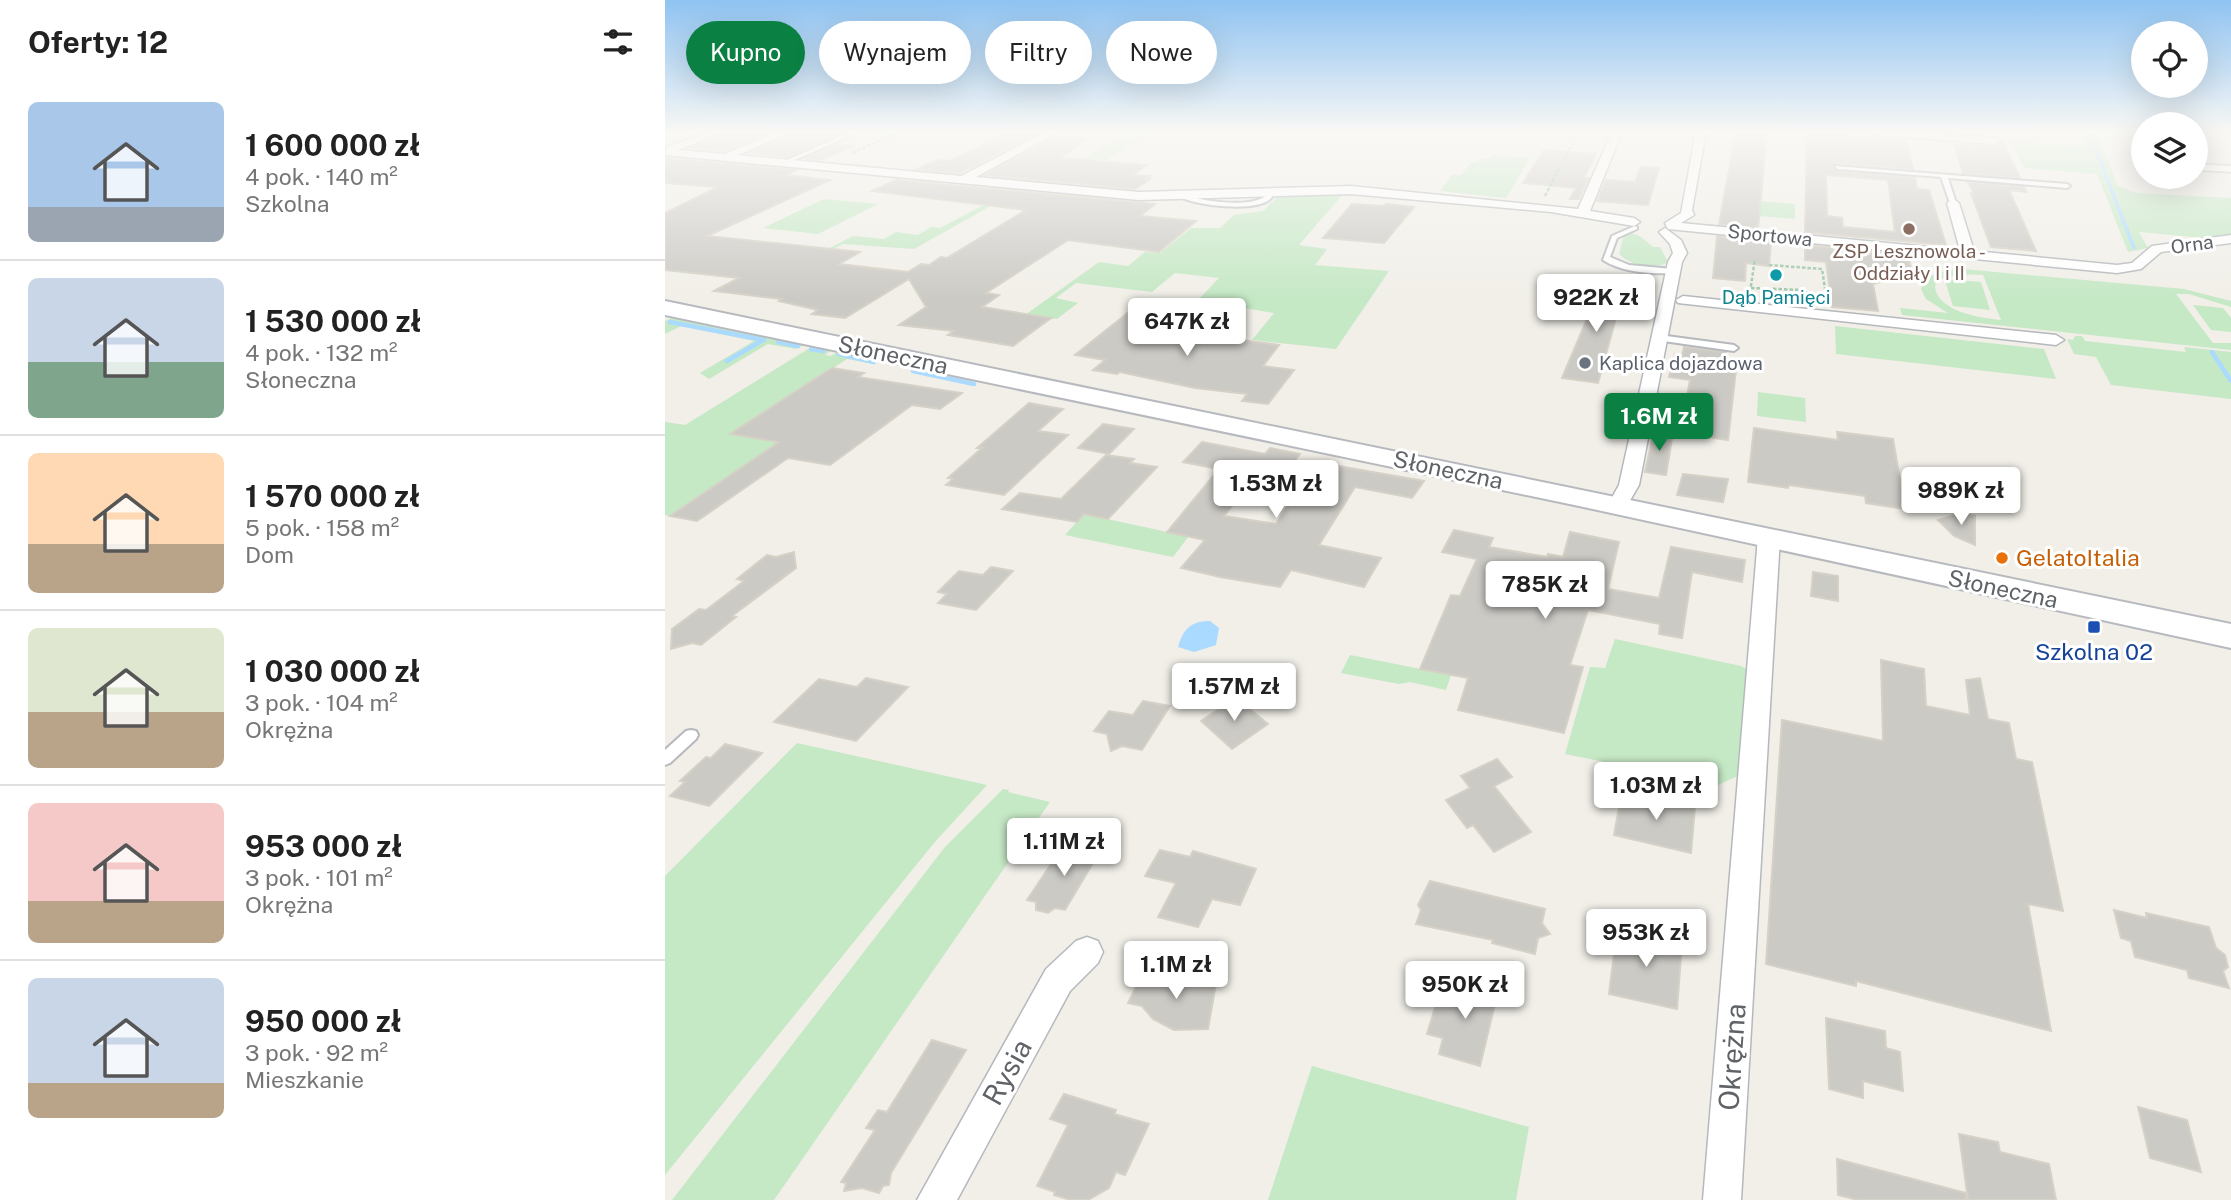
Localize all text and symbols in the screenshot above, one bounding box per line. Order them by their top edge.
chip: Kupno [686,21,805,84]
chip: Wynajem [819,21,971,84]
chip: Filtry [985,21,1092,84]
chip: Nowe [1106,21,1217,84]
map controls [2131,21,2208,189]
button: locate [2131,21,2208,98]
icon: filters [599,23,637,61]
text: Oferty: 12 [28,24,168,60]
button: layers [2131,112,2208,189]
text: 1 600 000 zł [245,127,420,163]
icon: home [84,130,168,214]
text: 4 pok. · 140 m² [245,163,398,190]
text: Szkolna [245,190,329,217]
street label: Sportowa [1727,220,1813,250]
marker: ZSP Lesznowola - Oddziały I i II [1901,221,1917,237]
street label: Orna [2169,230,2215,258]
place label: ZSP Lesznowola - Oddziały I i II [1832,240,1986,284]
marker: Dąb Pamięci [1768,267,1784,283]
pin: 922K zł [1531,274,1661,334]
text: 922K zł [1553,283,1639,310]
place label: Dąb Pamięci [1722,286,1830,308]
pin: 647K zł [1122,298,1252,358]
text: 1 530 000 zł [245,303,421,339]
icon: home [84,306,168,390]
text: 647K zł [1144,307,1230,334]
street label: Słoneczna [836,330,950,379]
text: 4 pok. · 132 m² [245,339,397,366]
place label: Kaplica dojazdowa [1599,352,1763,374]
marker: Kaplica dojazdowa [1577,355,1593,371]
text: Słoneczna [245,366,356,393]
pin: 1.6M zł [1594,393,1724,453]
text: 1.6M zł [1620,402,1698,429]
street label: Słoneczna [1391,445,1505,494]
pin: 1.53M zł [1204,461,1348,520]
pin: 989K zł [1896,468,2026,527]
text: 1.53M zł [1229,469,1323,496]
text: 989K zł [1917,476,2005,503]
text: 1 570 000 zł [245,478,420,514]
icon: home [84,481,168,565]
text: 5 pok. · 158 m² [245,514,399,541]
text: Dom [245,541,294,568]
place label: GelatoItalia [2016,544,2140,571]
marker: GelatoItalia [1994,550,2010,566]
pin: 785K zł [1480,562,1610,621]
street label: Słoneczna [1946,564,2060,613]
text: 785K zł [1502,570,1588,597]
marker: Szkolna 02 [2086,619,2102,635]
place label: Szkolna 02 [2035,638,2153,665]
text: 1 030 000 zł [245,653,420,689]
icon: home [84,656,168,740]
pin: 1.57M zł [1162,664,1306,723]
text: 1.57M zł [1188,672,1280,699]
text: 3 pok. · 104 m² [245,689,398,716]
text: Okrężna [245,716,333,743]
pin: 1.03M zł [1584,762,1728,822]
text: 1.03M zł [1610,771,1702,798]
pin: 1.11M zł [992,818,1136,878]
text: 1.11M zł [1023,827,1105,854]
text: 953 000 zł [245,828,402,864]
icon: home [84,831,168,915]
text: 3 pok. · 101 m² [245,864,393,891]
text: Okrężna [245,891,333,918]
pin: 953K zł [1581,909,1711,969]
text: 953K zł [1602,918,1690,945]
pin: 1.1M zł [1111,942,1241,1001]
text: 1.1M zł [1140,950,1212,977]
pin: 950K zł [1400,962,1530,1021]
text: 950K zł [1421,970,1509,997]
street label: Okrężna [1711,1002,1752,1112]
text: 950 000 zł [245,1003,402,1039]
icon: home [84,1006,168,1090]
street label: Rysia [975,1033,1038,1110]
text: 3 pok. · 92 m² [245,1039,388,1066]
text: Mieszkanie [245,1066,364,1093]

